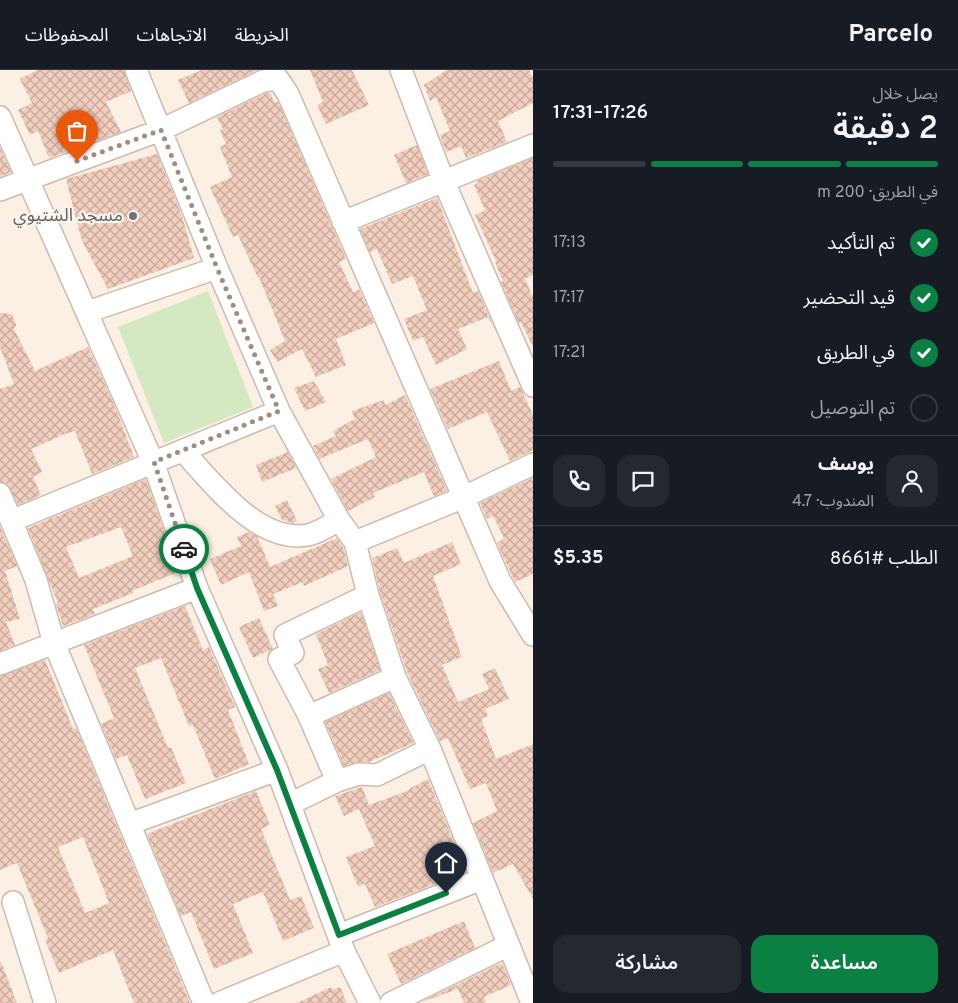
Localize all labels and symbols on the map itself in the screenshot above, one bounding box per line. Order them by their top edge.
pin [56,110,98,161]
place label: مسجد الشتيوي [13,205,123,228]
marker: مسجد الشتيوي [127,210,139,222]
courier [159,524,209,574]
pin [425,842,467,893]

